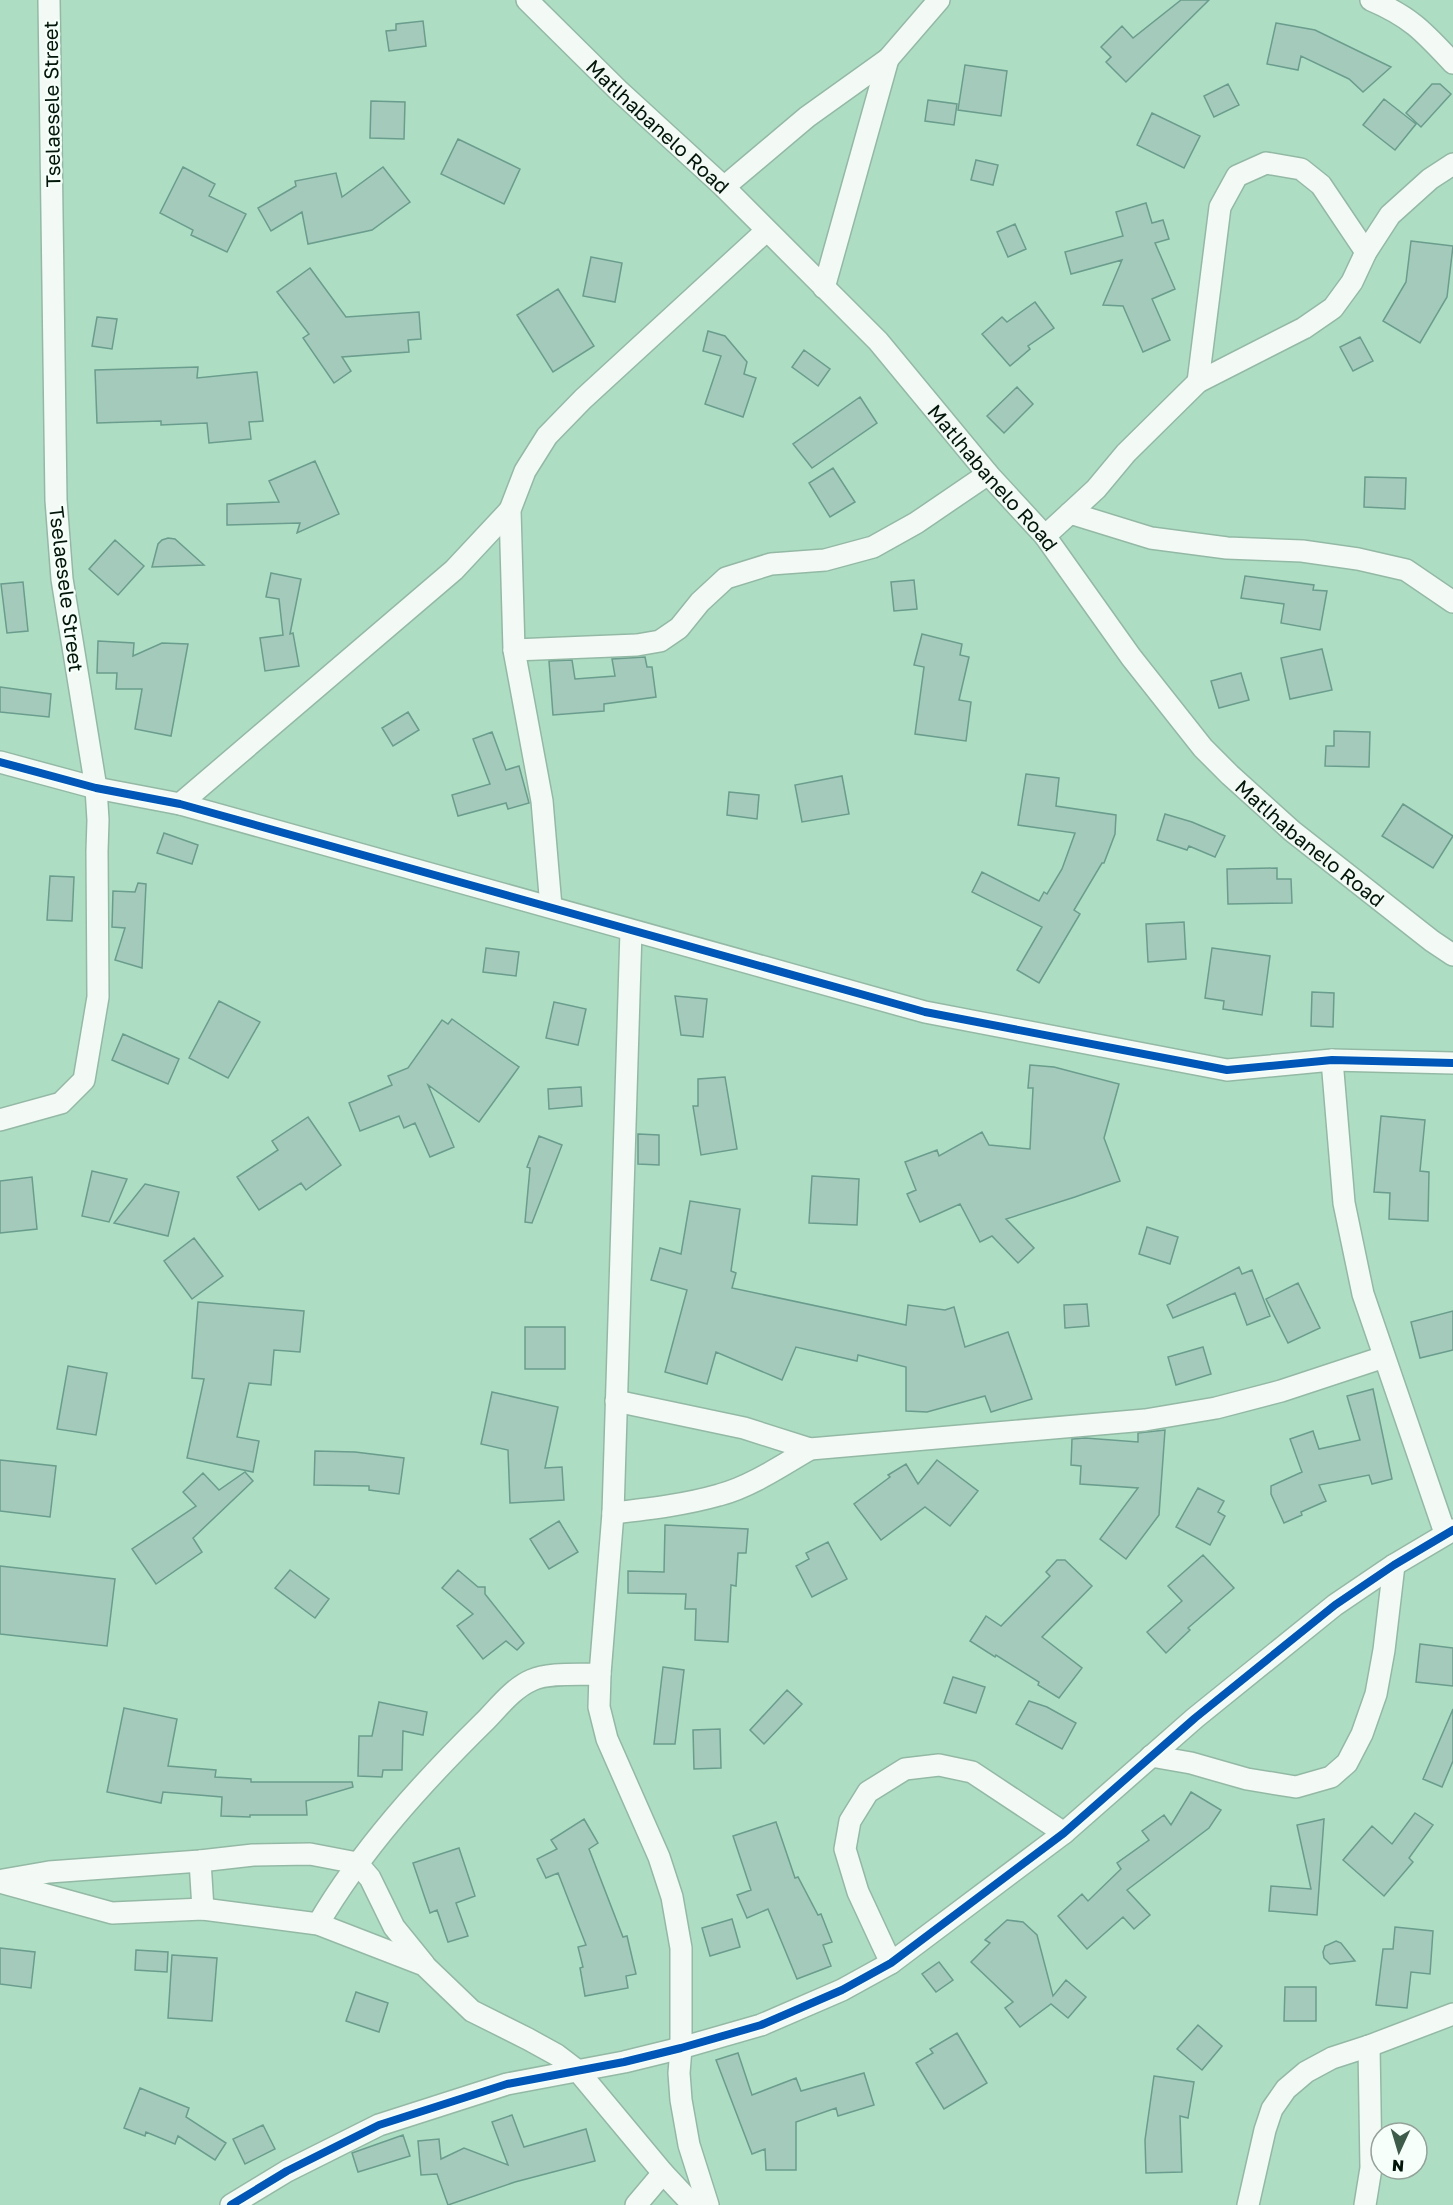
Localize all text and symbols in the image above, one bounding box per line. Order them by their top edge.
street label: Tselaesele Street [38,20,64,188]
street label: Matlhabanelo Road [582,54,735,198]
street label: Matlhabanelo Road [923,399,1063,555]
street label: Tselaesele Street [45,505,89,673]
street label: Matlhabanelo Road [1231,774,1390,911]
north arrow [1369,2121,1429,2181]
text: N [1391,2156,1405,2176]

